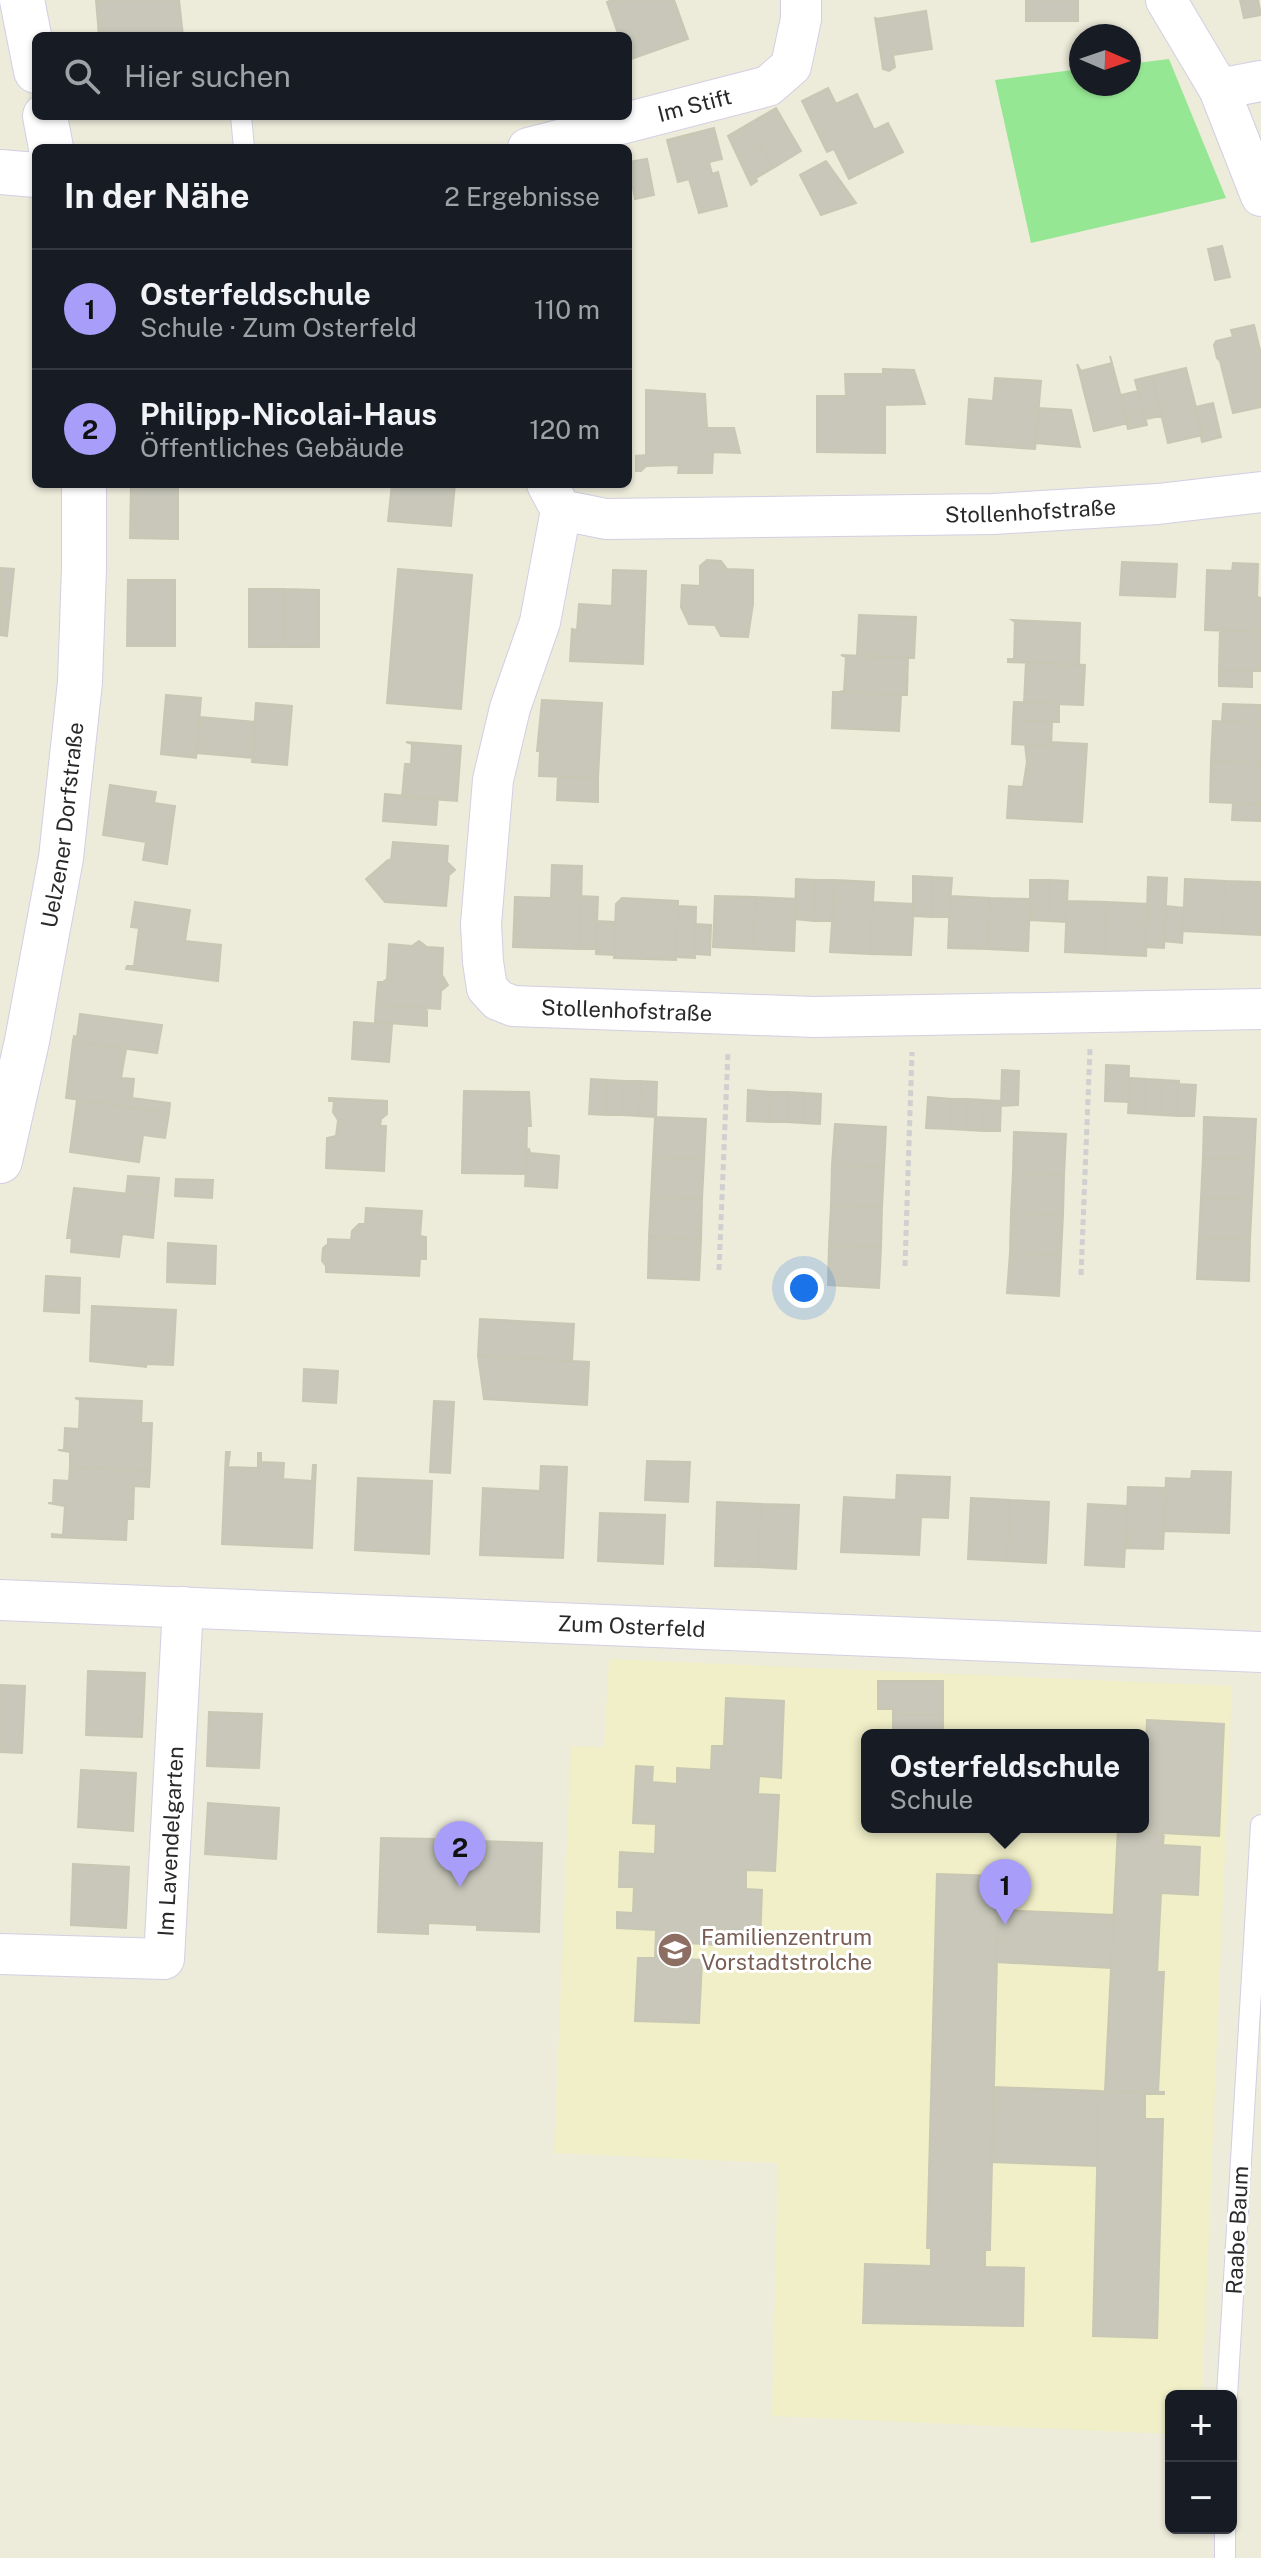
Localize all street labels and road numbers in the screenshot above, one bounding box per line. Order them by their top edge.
street label: Im Stift [655,83,734,127]
street label: Stollenhofstraße [945,494,1117,528]
street label: Uelzener Dorfstraße [35,721,89,930]
street label: Stollenhofstraße [541,994,713,1026]
street label: Zum Osterfeld [557,1610,706,1642]
street label: Im Lavendelgarten [152,1745,188,1937]
street label: Raabe Baum [1221,2165,1253,2295]

